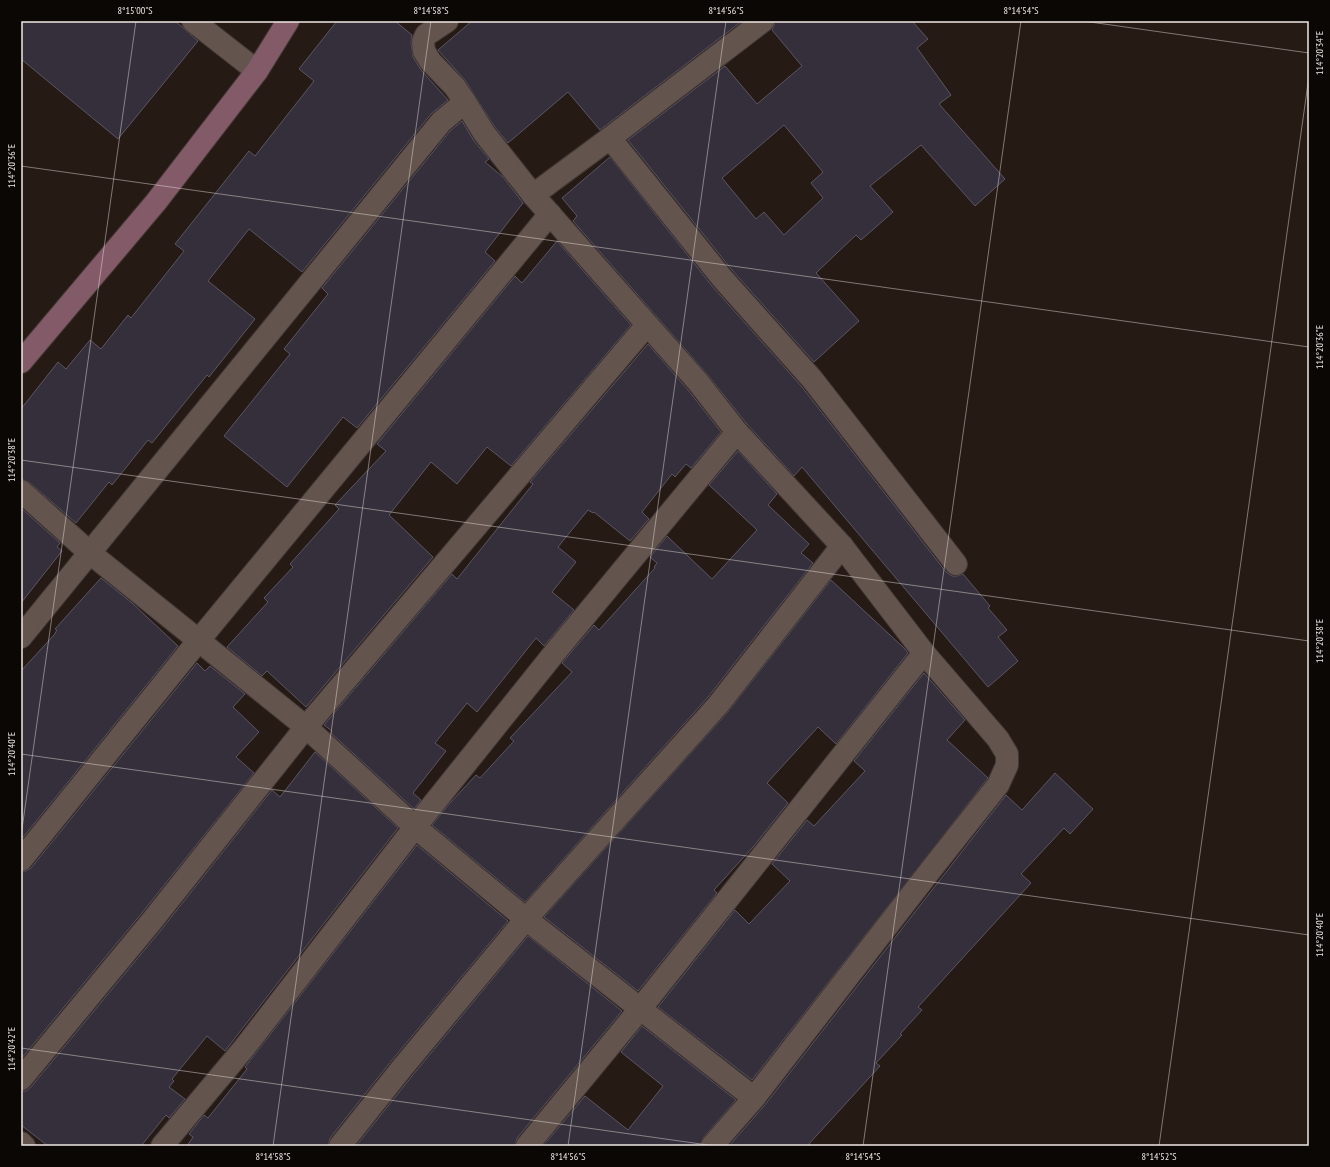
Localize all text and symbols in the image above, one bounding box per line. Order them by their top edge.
text: 8°15'00"S [118,4,152,17]
text: 8°14'58"S [414,4,448,17]
text: 8°14'56"S [709,4,743,17]
text: 8°14'54"S [1004,4,1038,17]
text: 114°20'34"E [1313,31,1326,75]
text: 114°20'36"E [5,144,18,188]
text: 114°20'36"E [1313,325,1326,369]
text: 114°20'38"E [5,438,18,482]
text: 114°20'38"E [1313,619,1326,663]
text: 114°20'40"E [5,732,18,776]
text: 114°20'40"E [1313,913,1326,957]
text: 114°20'42"E [5,1027,18,1071]
text: 8°14'58"S [256,1150,290,1163]
text: 8°14'56"S [551,1150,585,1163]
text: 8°14'54"S [846,1150,880,1163]
text: 8°14'52"S [1142,1150,1176,1163]

